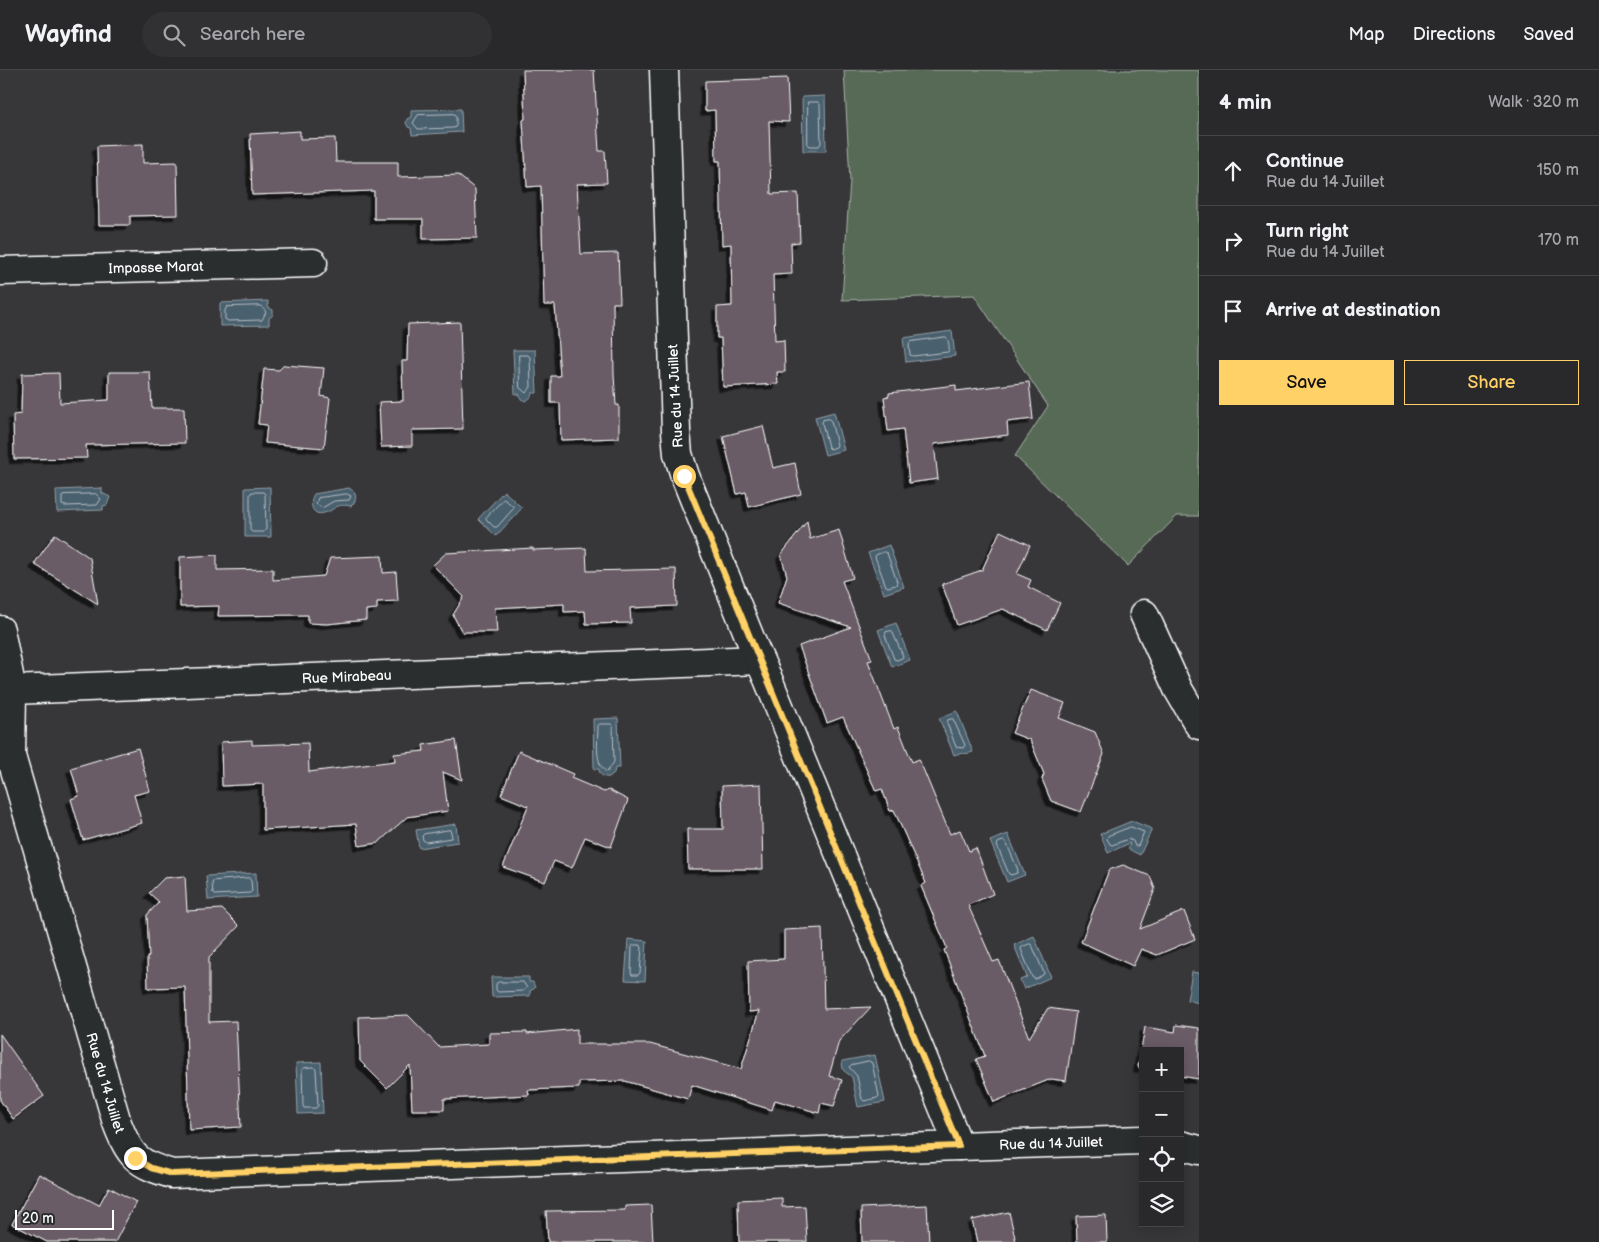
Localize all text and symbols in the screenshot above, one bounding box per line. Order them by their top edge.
search box [142,12,492,57]
text: Wayfind [25,20,112,49]
icon: search [160,21,188,49]
text: Search here [200,23,305,46]
text: Map [1349,24,1385,45]
text: Directions [1413,24,1495,45]
text: Saved [1523,24,1574,45]
text: 4 min [1219,90,1272,115]
text: Walk · 320 m [1488,93,1579,112]
text: Continue [1266,150,1344,173]
icon: ahead [1219,157,1247,185]
text: 150 m [1537,161,1579,180]
text: Rue du 14 Juillet [1266,173,1384,192]
text: Turn right [1266,220,1349,243]
icon: right [1219,227,1247,255]
text: 170 m [1538,231,1579,250]
text: Rue du 14 Juillet [1266,243,1384,262]
street label: Impasse Marat [108,258,204,277]
icon: arrive [1219,297,1247,325]
text: Arrive at destination [1266,299,1441,322]
street label: Rue du 14 Juillet [664,343,687,448]
button: Save [1219,360,1394,405]
button: Share [1404,360,1579,405]
route start [673,465,696,488]
street label: Rue Mirabeau [301,667,392,687]
street label: Rue du 14 Juillet [82,1031,128,1136]
map controls [1139,1047,1184,1227]
button: + [1139,1047,1184,1092]
button: − [1139,1092,1184,1137]
street label: Rue du 14 Juillet [999,1133,1104,1154]
button: locate [1139,1137,1184,1182]
route end [124,1147,147,1170]
button: layers [1139,1182,1184,1227]
scale bar [15,1207,114,1230]
text: 20 m [22,1210,54,1227]

